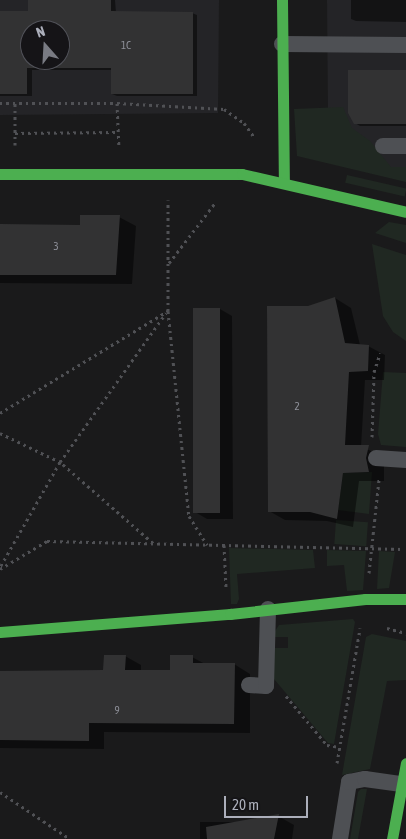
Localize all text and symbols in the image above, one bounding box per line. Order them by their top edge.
north arrow [20,20,70,70]
text: N [34,23,47,41]
house number: 1C [121,38,131,52]
house number: 3 [53,239,59,253]
house number: 2 [294,399,300,413]
house number: 9 [114,703,120,717]
scale bar [226,786,310,818]
text: 20 m [232,796,259,813]

